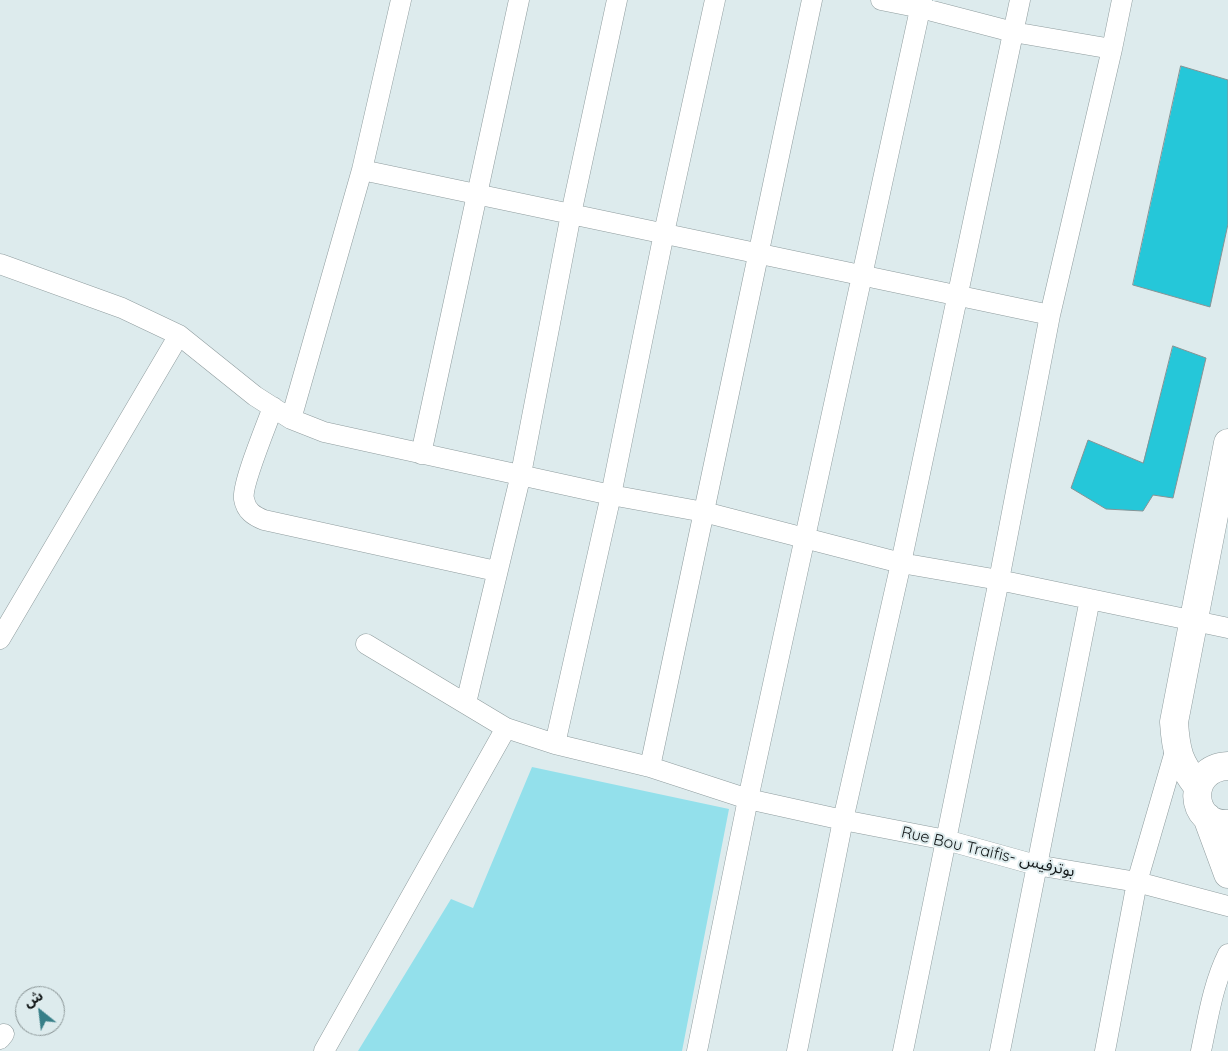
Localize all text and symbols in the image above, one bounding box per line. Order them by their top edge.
street label: Rue Bou Traifis- بوترفيس [899,823,1077,881]
north arrow [15,986,65,1036]
text: ش [20,986,46,1011]

